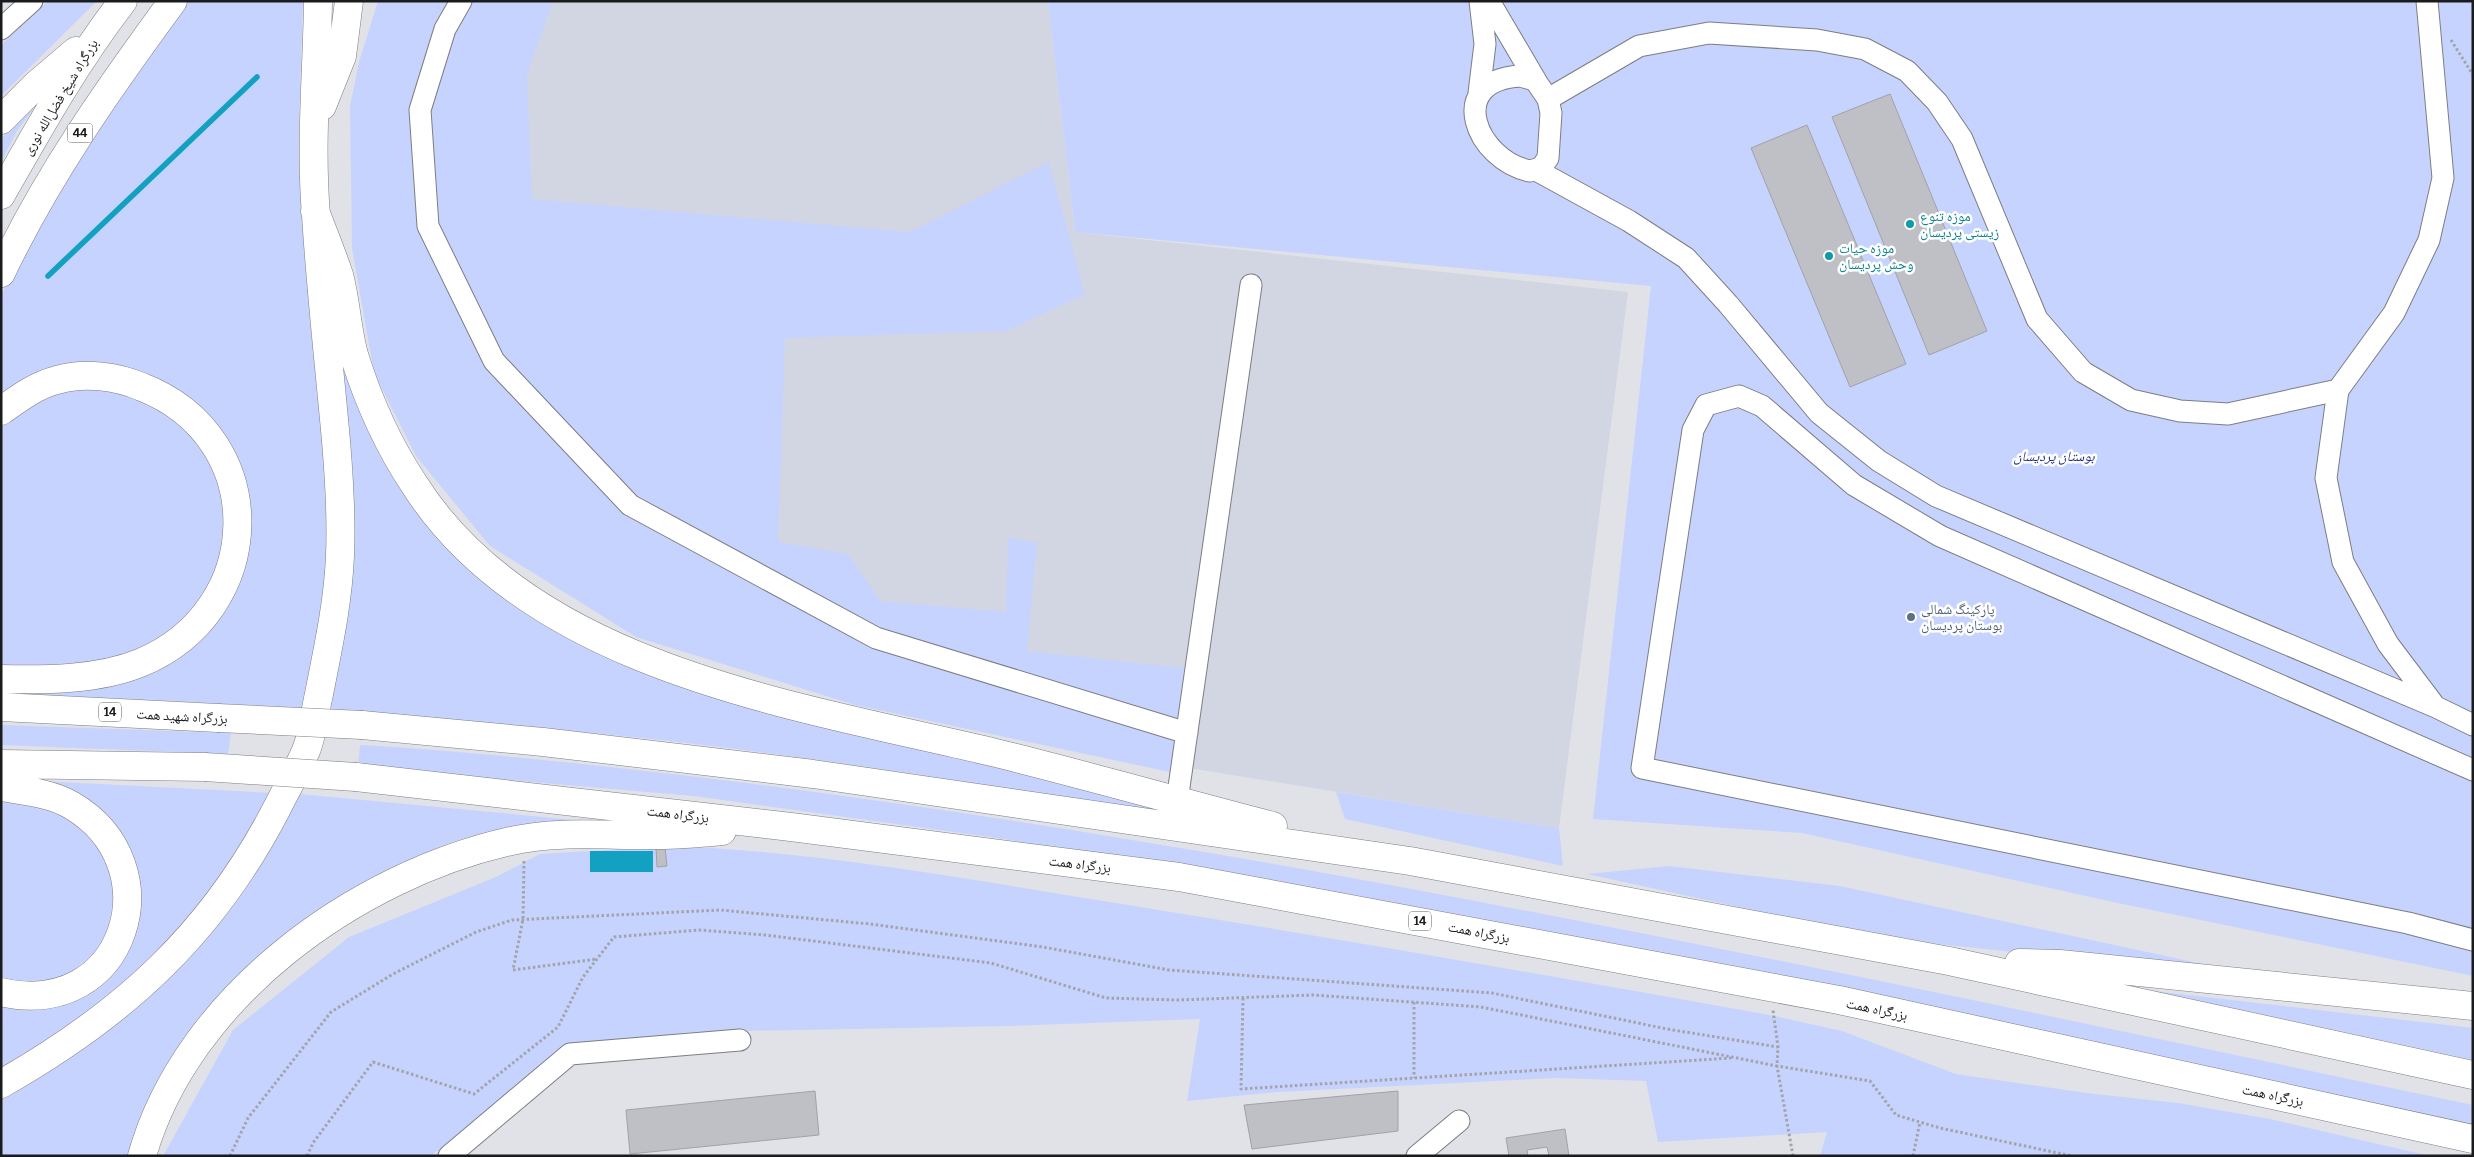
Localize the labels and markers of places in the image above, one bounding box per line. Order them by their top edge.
place label: موزه تنوع زیستی پردیسان [1920,208,1999,241]
marker: موزه تنوع زیستی پردیسان [1904,218,1916,230]
place label: موزه حیات وحش پردیسان [1839,240,1914,273]
marker: موزه حیات وحش پردیسان [1823,250,1835,262]
place label: پارکینگ شمالی بوستان پردیسان [1921,601,2002,634]
marker: پارکینگ شمالی بوستان پردیسان [1905,611,1917,623]

